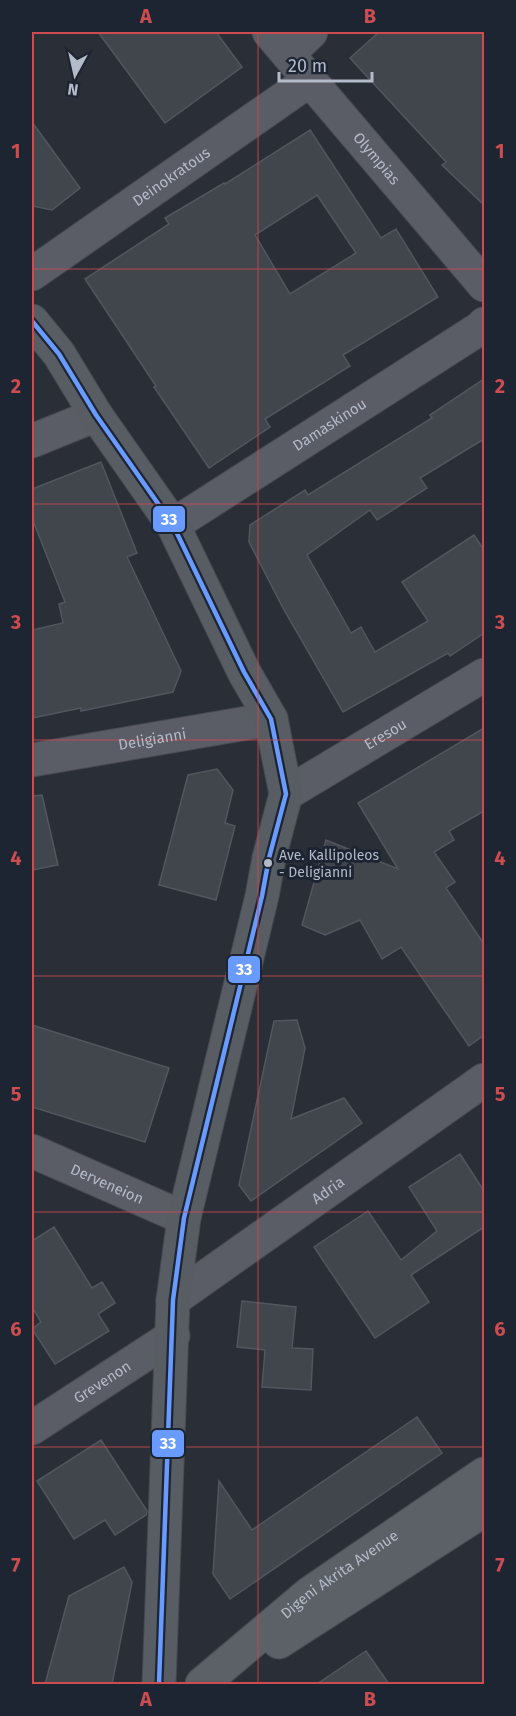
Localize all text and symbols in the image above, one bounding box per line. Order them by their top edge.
text: A [139,4,153,28]
text: B [364,4,376,28]
north arrow [45,45,105,105]
scale bar [279,45,372,83]
text: 20 m [288,55,327,77]
text: N [66,79,80,100]
street label: Olympias [349,129,404,188]
text: 1 [11,139,21,163]
text: 1 [495,139,505,163]
street label: Deinokratous [129,143,214,210]
text: 2 [11,374,21,398]
text: 2 [495,374,505,398]
street label: Damaskinou [289,394,370,455]
line badge: 33 [152,505,186,533]
text: 33 [160,510,177,529]
text: 3 [10,610,21,634]
text: 3 [494,610,505,634]
street label: Eresou [361,715,410,754]
street label: Deligianni [117,725,188,754]
text: 4 [10,846,22,870]
text: 4 [494,846,506,870]
place label: Ave. Kallipoleos - Deligianni [279,847,380,881]
marker: Ave. Kallipoleos - Deligianni [262,857,274,869]
line badge: 33 [227,955,261,984]
text: 33 [235,960,252,979]
text: 5 [11,1082,22,1106]
text: 5 [495,1082,506,1106]
street label: Derveneion [68,1160,146,1208]
street label: Adria [308,1173,348,1208]
text: 6 [10,1317,22,1341]
text: 6 [494,1317,506,1341]
street label: Grevenon [70,1357,134,1407]
line badge: 33 [151,1429,185,1458]
text: 33 [159,1434,176,1453]
street label: Digeni Akrita Avenue [277,1526,402,1623]
text: 7 [11,1553,21,1577]
text: 7 [495,1553,505,1577]
text: A [139,1687,153,1711]
text: B [364,1687,376,1711]

